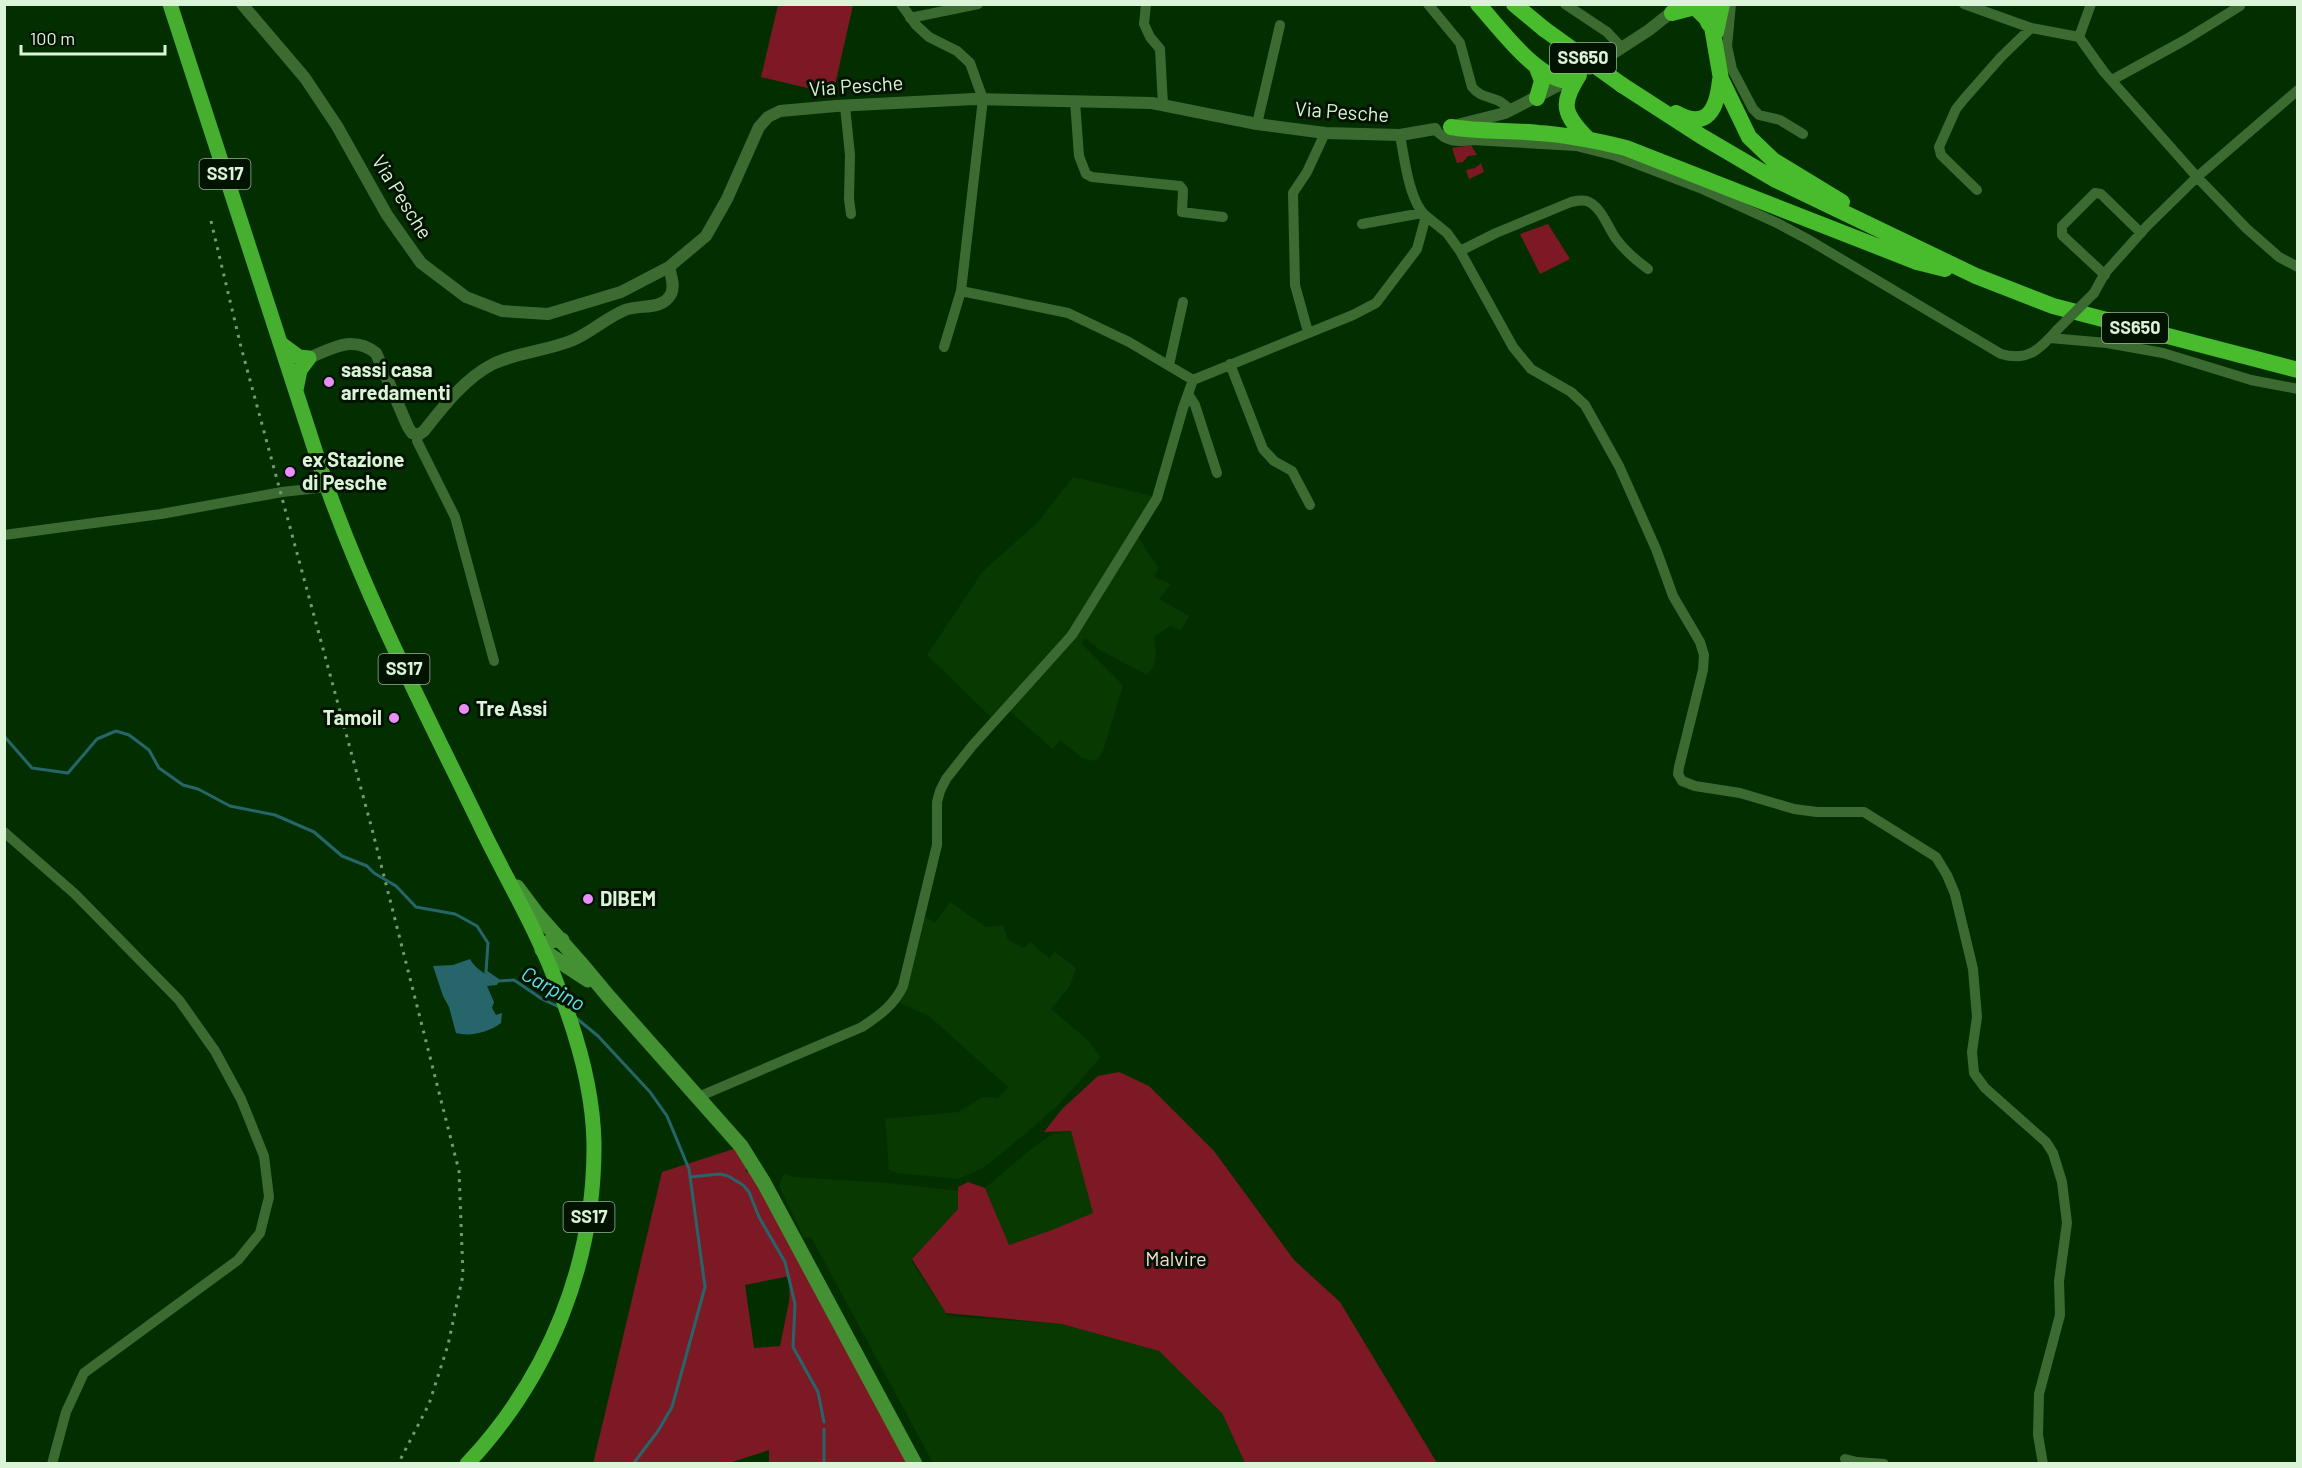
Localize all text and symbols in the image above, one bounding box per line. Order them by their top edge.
scale bar [21,18,165,56]
text: 100 m [30,27,75,49]
road number: SS650 [1550,43,1616,73]
street label: Via Pesche [808,70,904,100]
street label: Via Pesche [1294,96,1390,126]
street label: Via Pesche [368,150,438,243]
road number: SS17 [200,159,250,189]
road number: SS650 [2102,313,2168,343]
place label: sassi casa arredamenti [341,357,451,404]
marker: sassi casa arredamenti [322,375,336,389]
place label: ex Stazione di Pesche [302,447,405,494]
marker: ex Stazione di Pesche [283,465,297,479]
road number: SS17 [378,654,430,684]
place label: Tre Assi [476,696,547,720]
marker: Tre Assi [457,702,471,716]
place label: Tamoil [323,705,382,729]
marker: Tamoil [387,711,401,725]
place label: DIBEM [600,886,656,910]
marker: DIBEM [581,892,595,906]
water label: Carpino [517,960,590,1015]
road number: SS17 [564,1202,614,1232]
park label: Malvire [1145,1246,1207,1270]

